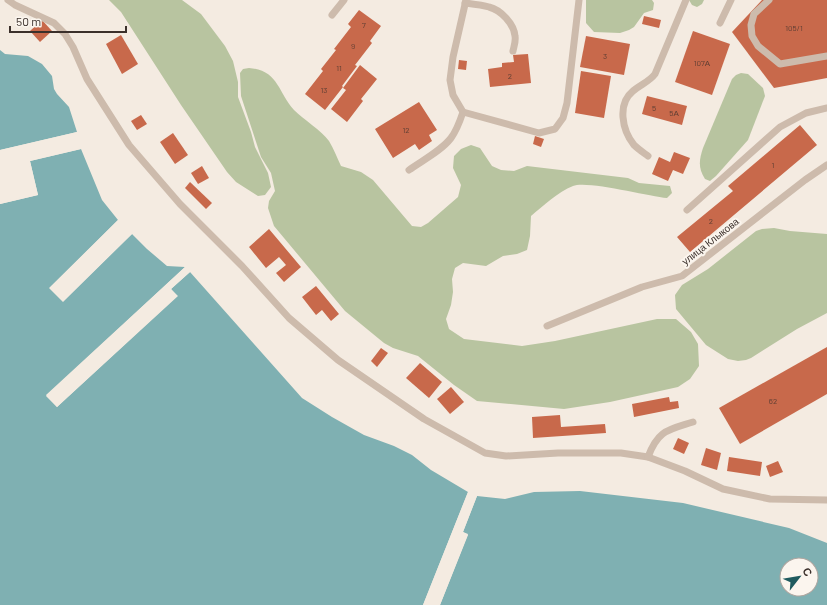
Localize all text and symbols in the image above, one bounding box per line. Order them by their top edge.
scale bar [10,8,126,34]
text: 50 m [16,14,41,28]
house number: 7 [362,20,366,30]
house number: 105/1 [785,23,803,33]
house number: 9 [351,41,355,51]
house number: 3 [603,51,607,61]
house number: 107А [694,58,711,68]
house number: 11 [336,63,342,73]
house number: 2 [508,71,512,81]
house number: 13 [321,85,327,95]
house number: 5 [652,103,656,113]
house number: 5А [669,108,679,118]
house number: 12 [402,125,410,135]
house number: 1 [772,160,775,170]
street label: улица Клыкова [679,215,741,267]
house number: 2 [709,216,713,226]
house number: 62 [769,396,777,406]
north arrow [779,557,819,597]
text: С [800,565,816,578]

